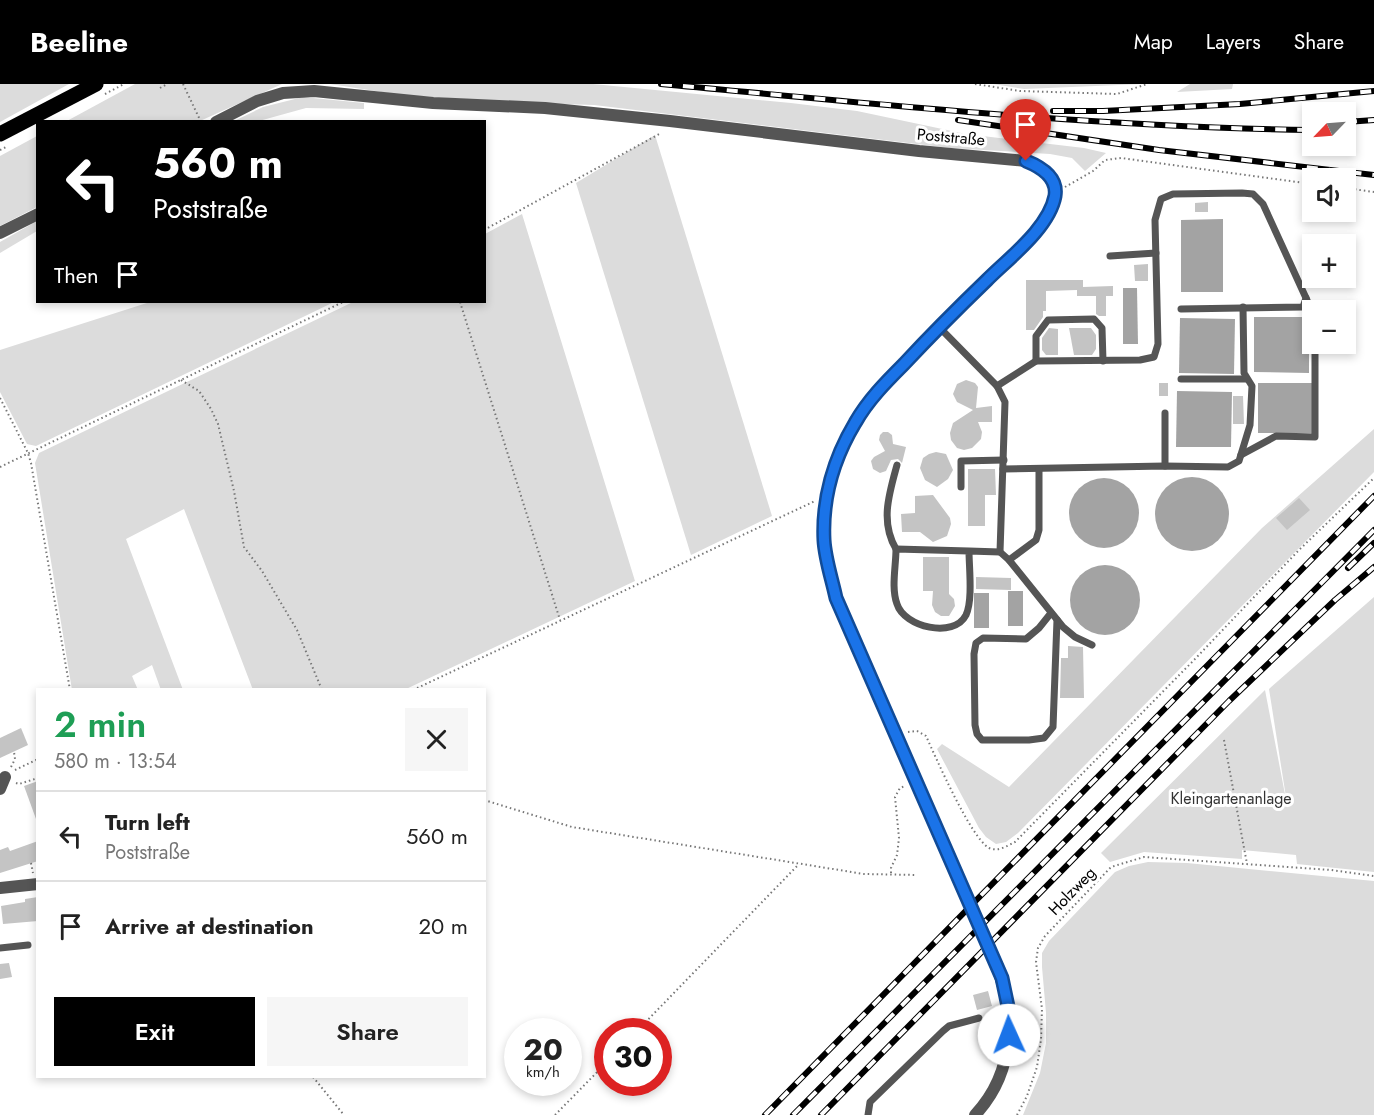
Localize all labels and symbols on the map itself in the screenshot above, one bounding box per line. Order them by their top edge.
pin [1000,99,1051,161]
north arrow [1302,102,1356,156]
street label: Poststraße [916,123,986,151]
park label: Kleingartenanlage [1170,787,1292,810]
street label: Holzweg [1043,862,1101,920]
position arrow [977,1003,1041,1067]
speed limit sign: 30 [594,1018,672,1096]

